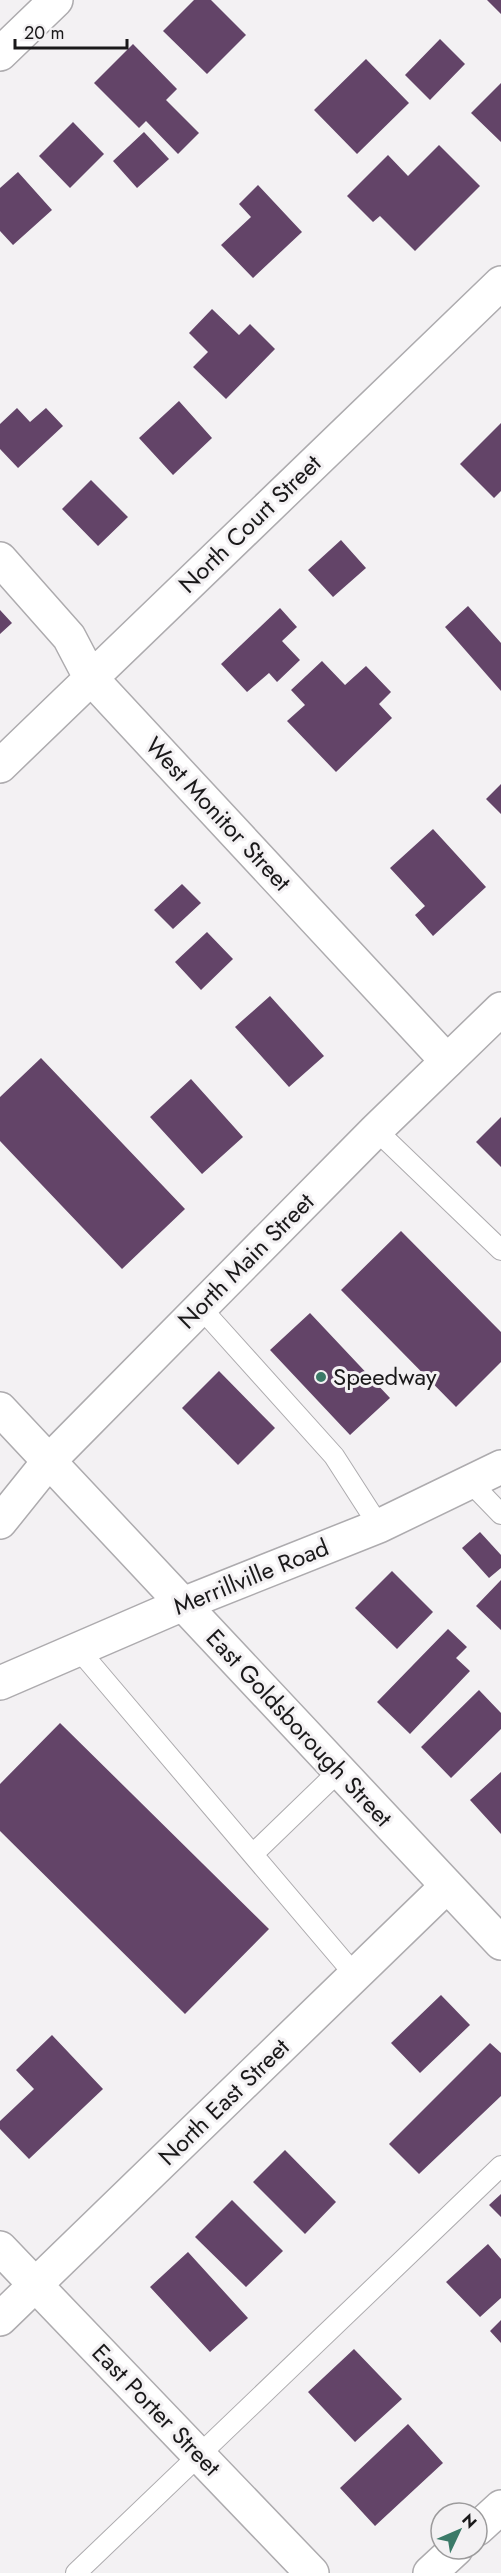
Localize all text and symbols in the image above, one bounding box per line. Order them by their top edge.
scale bar [15,12,128,50]
text: 20 m [24,20,64,46]
street label: North Court Street [171,446,329,601]
street label: West Monitor Street [137,729,299,899]
street label: North Main Street [170,1185,322,1337]
place label: Speedway [333,1359,437,1394]
marker: Speedway [314,1370,328,1384]
street label: Merrillville Road [168,1529,334,1624]
street label: East Goldsborough Street [198,1621,401,1834]
street label: North East Street [150,2030,297,2173]
street label: East Porter Street [84,2336,229,2484]
north arrow [429,2501,489,2561]
text: N [457,2508,482,2533]

